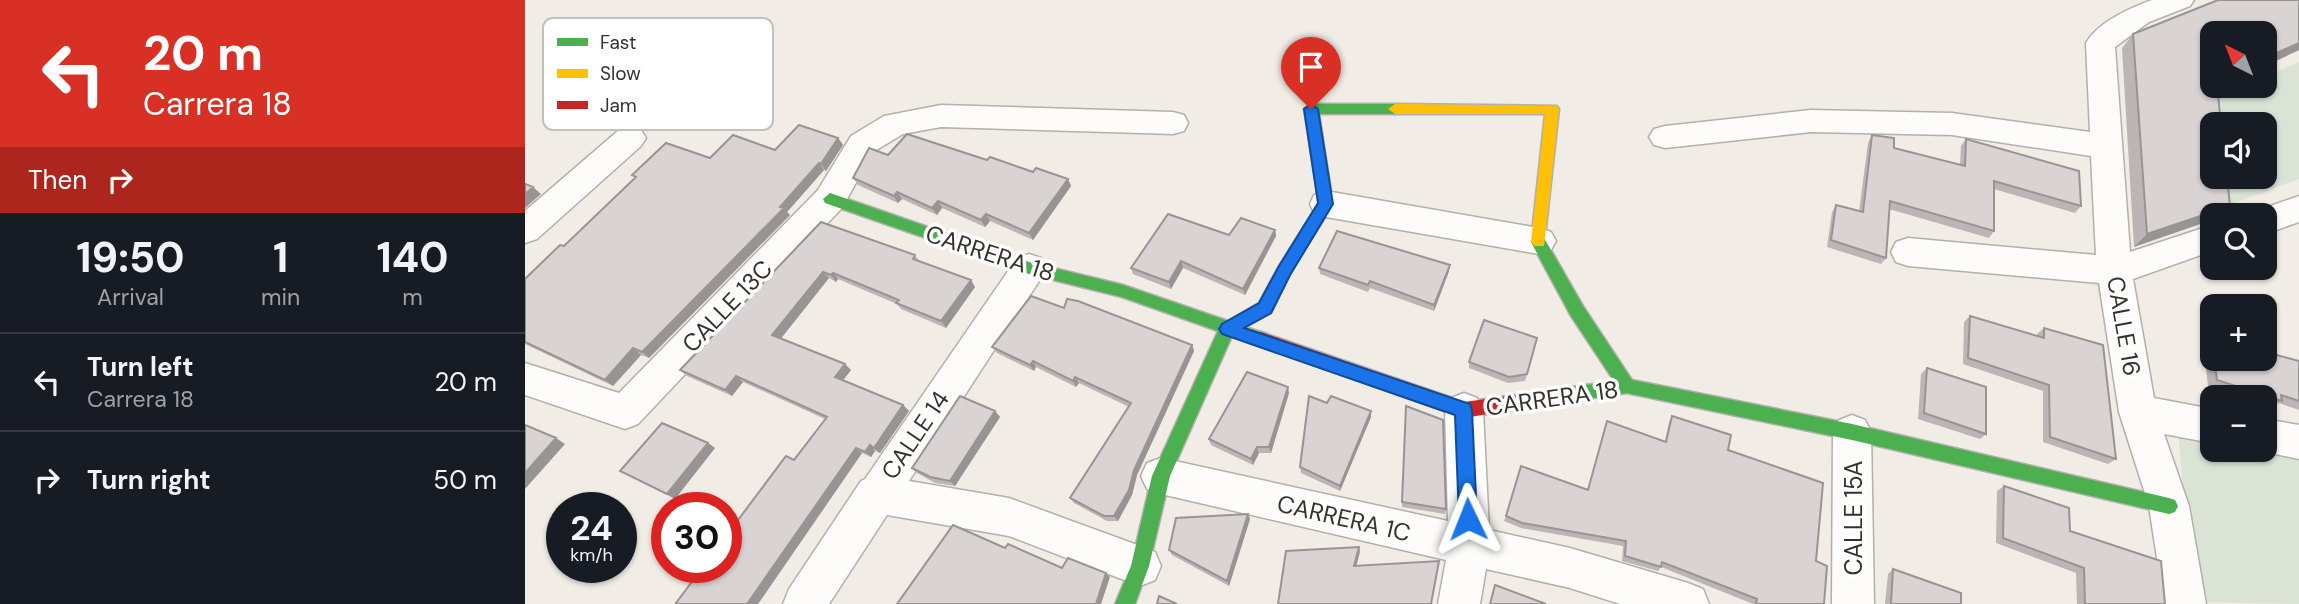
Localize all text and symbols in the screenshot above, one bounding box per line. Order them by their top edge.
legend [543,18,773,130]
text: 20 m [143,21,263,85]
north arrow [2200,21,2277,98]
map controls [2200,21,2277,462]
icon: left [28,28,119,119]
text: Fast [600,30,636,55]
pin [1281,37,1341,109]
icon: arrive [1292,48,1330,86]
text: Slow [600,61,641,86]
text: Carrera 18 [143,83,292,125]
text: Jam [600,93,637,118]
button: sound [2200,112,2277,189]
icon: right [101,161,139,199]
text: Then [28,163,87,197]
button: search [2200,203,2277,280]
street label: CARRERA 18 [922,218,1058,288]
text: 19:50 [76,230,185,285]
text: 1 [273,230,288,285]
text: 140 [376,230,449,285]
street label: CALLE 13C [675,253,779,359]
street label: CALLE 16 [2100,274,2148,378]
text: Arrival [97,282,164,312]
text: min [261,282,300,312]
text: m [402,282,423,312]
button: + [2200,294,2277,371]
text: Turn left [87,350,194,384]
icon: left [28,363,66,401]
text: 20 m [434,365,497,399]
street label: CARRERA 18 [1484,373,1620,423]
text: Carrera 18 [87,384,194,414]
street label: CALLE 14 [874,385,956,485]
button: − [2200,385,2277,462]
street label: CALLE 15A [1838,460,1869,576]
icon: right [28,461,66,499]
text: Turn right [87,463,211,497]
text: 50 m [433,463,497,497]
position arrow [1431,482,1505,556]
street label: CARRERA 1C [1274,488,1414,548]
speed limit sign: 30 [651,492,742,583]
text: 24 [570,505,613,551]
text: km/h [570,543,613,567]

